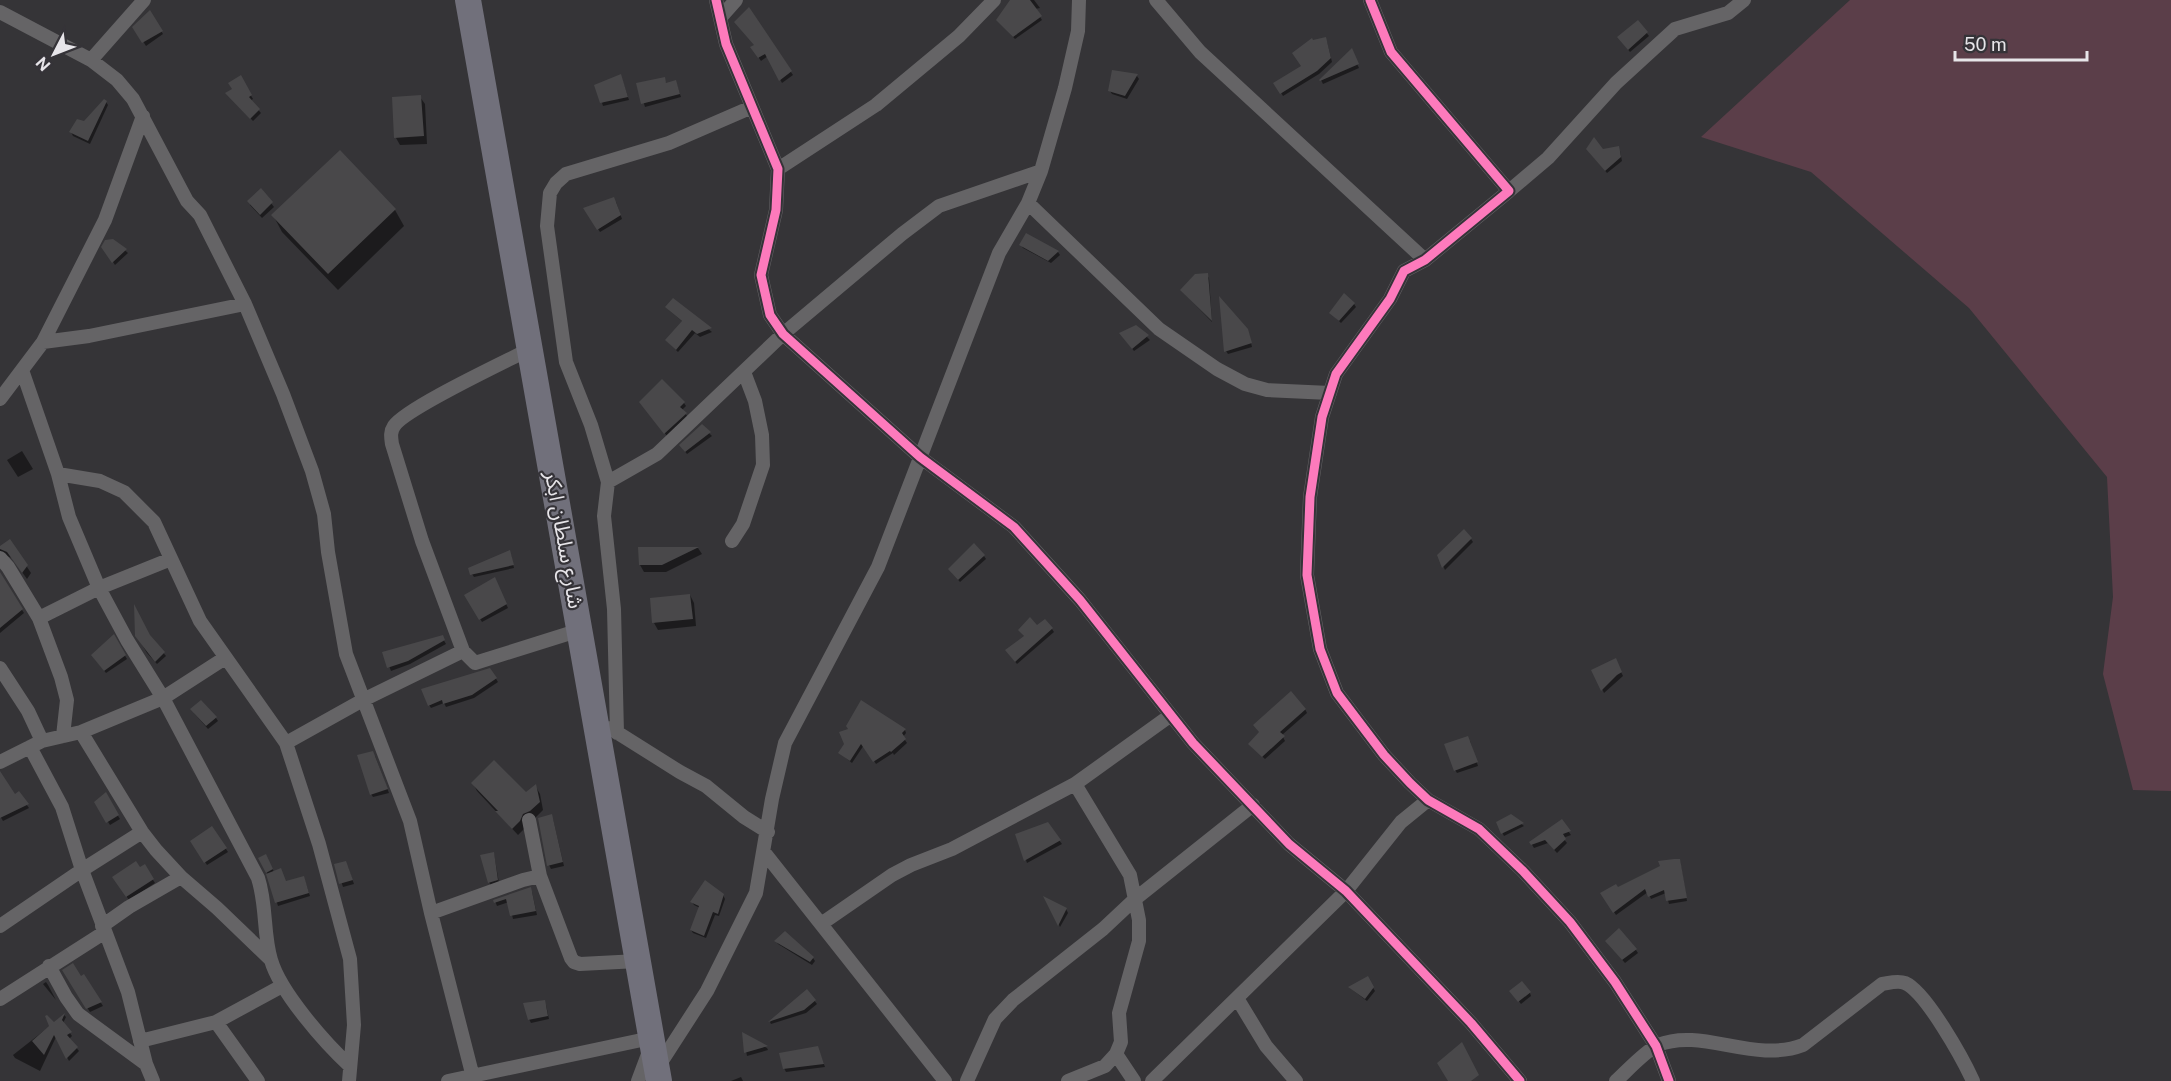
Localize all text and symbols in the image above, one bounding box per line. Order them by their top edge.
north arrow [24,24,84,84]
scale bar [1955,24,2087,62]
text: 50 m [1964,34,2007,55]
text: N [32,53,54,75]
street label: شارع سلطان ابكر [537,468,589,611]

